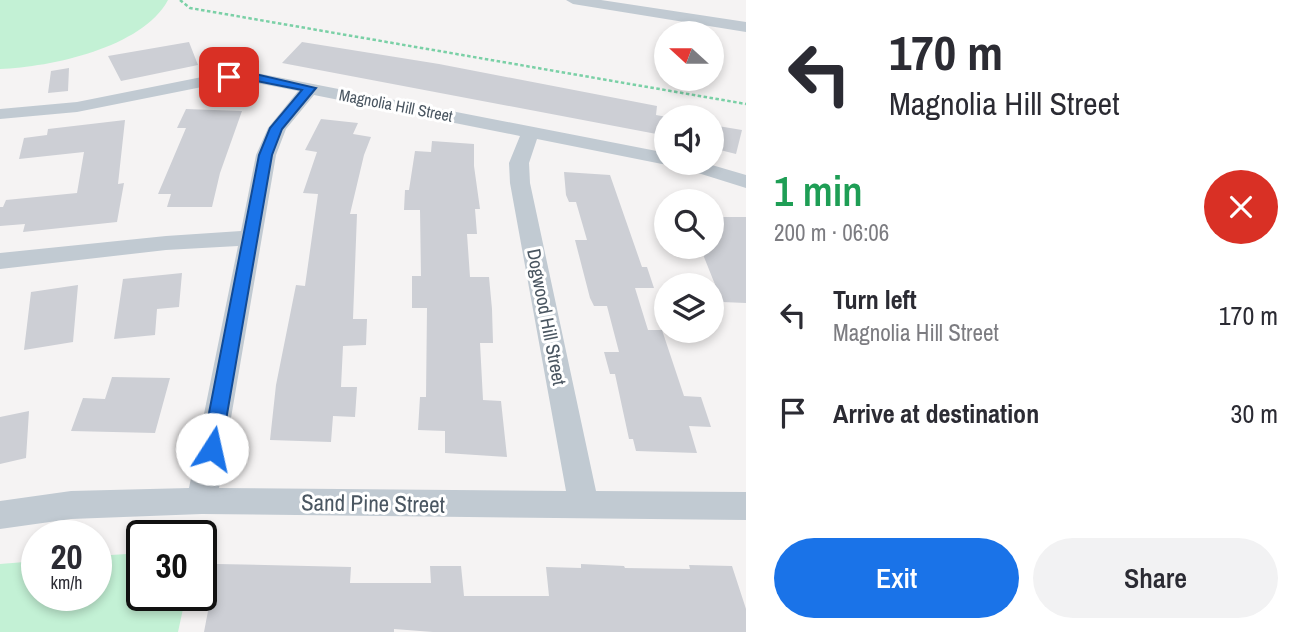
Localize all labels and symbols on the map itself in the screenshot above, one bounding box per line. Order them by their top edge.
north arrow [654,21,724,91]
pin [199,47,259,107]
street label: Magnolia Hill Street [337,83,455,127]
street label: Dogwood Hill Street [521,247,573,388]
position arrow [175,412,249,486]
street label: Sand Pine Street [301,486,445,520]
speed limit sign: 30 [126,520,217,611]

